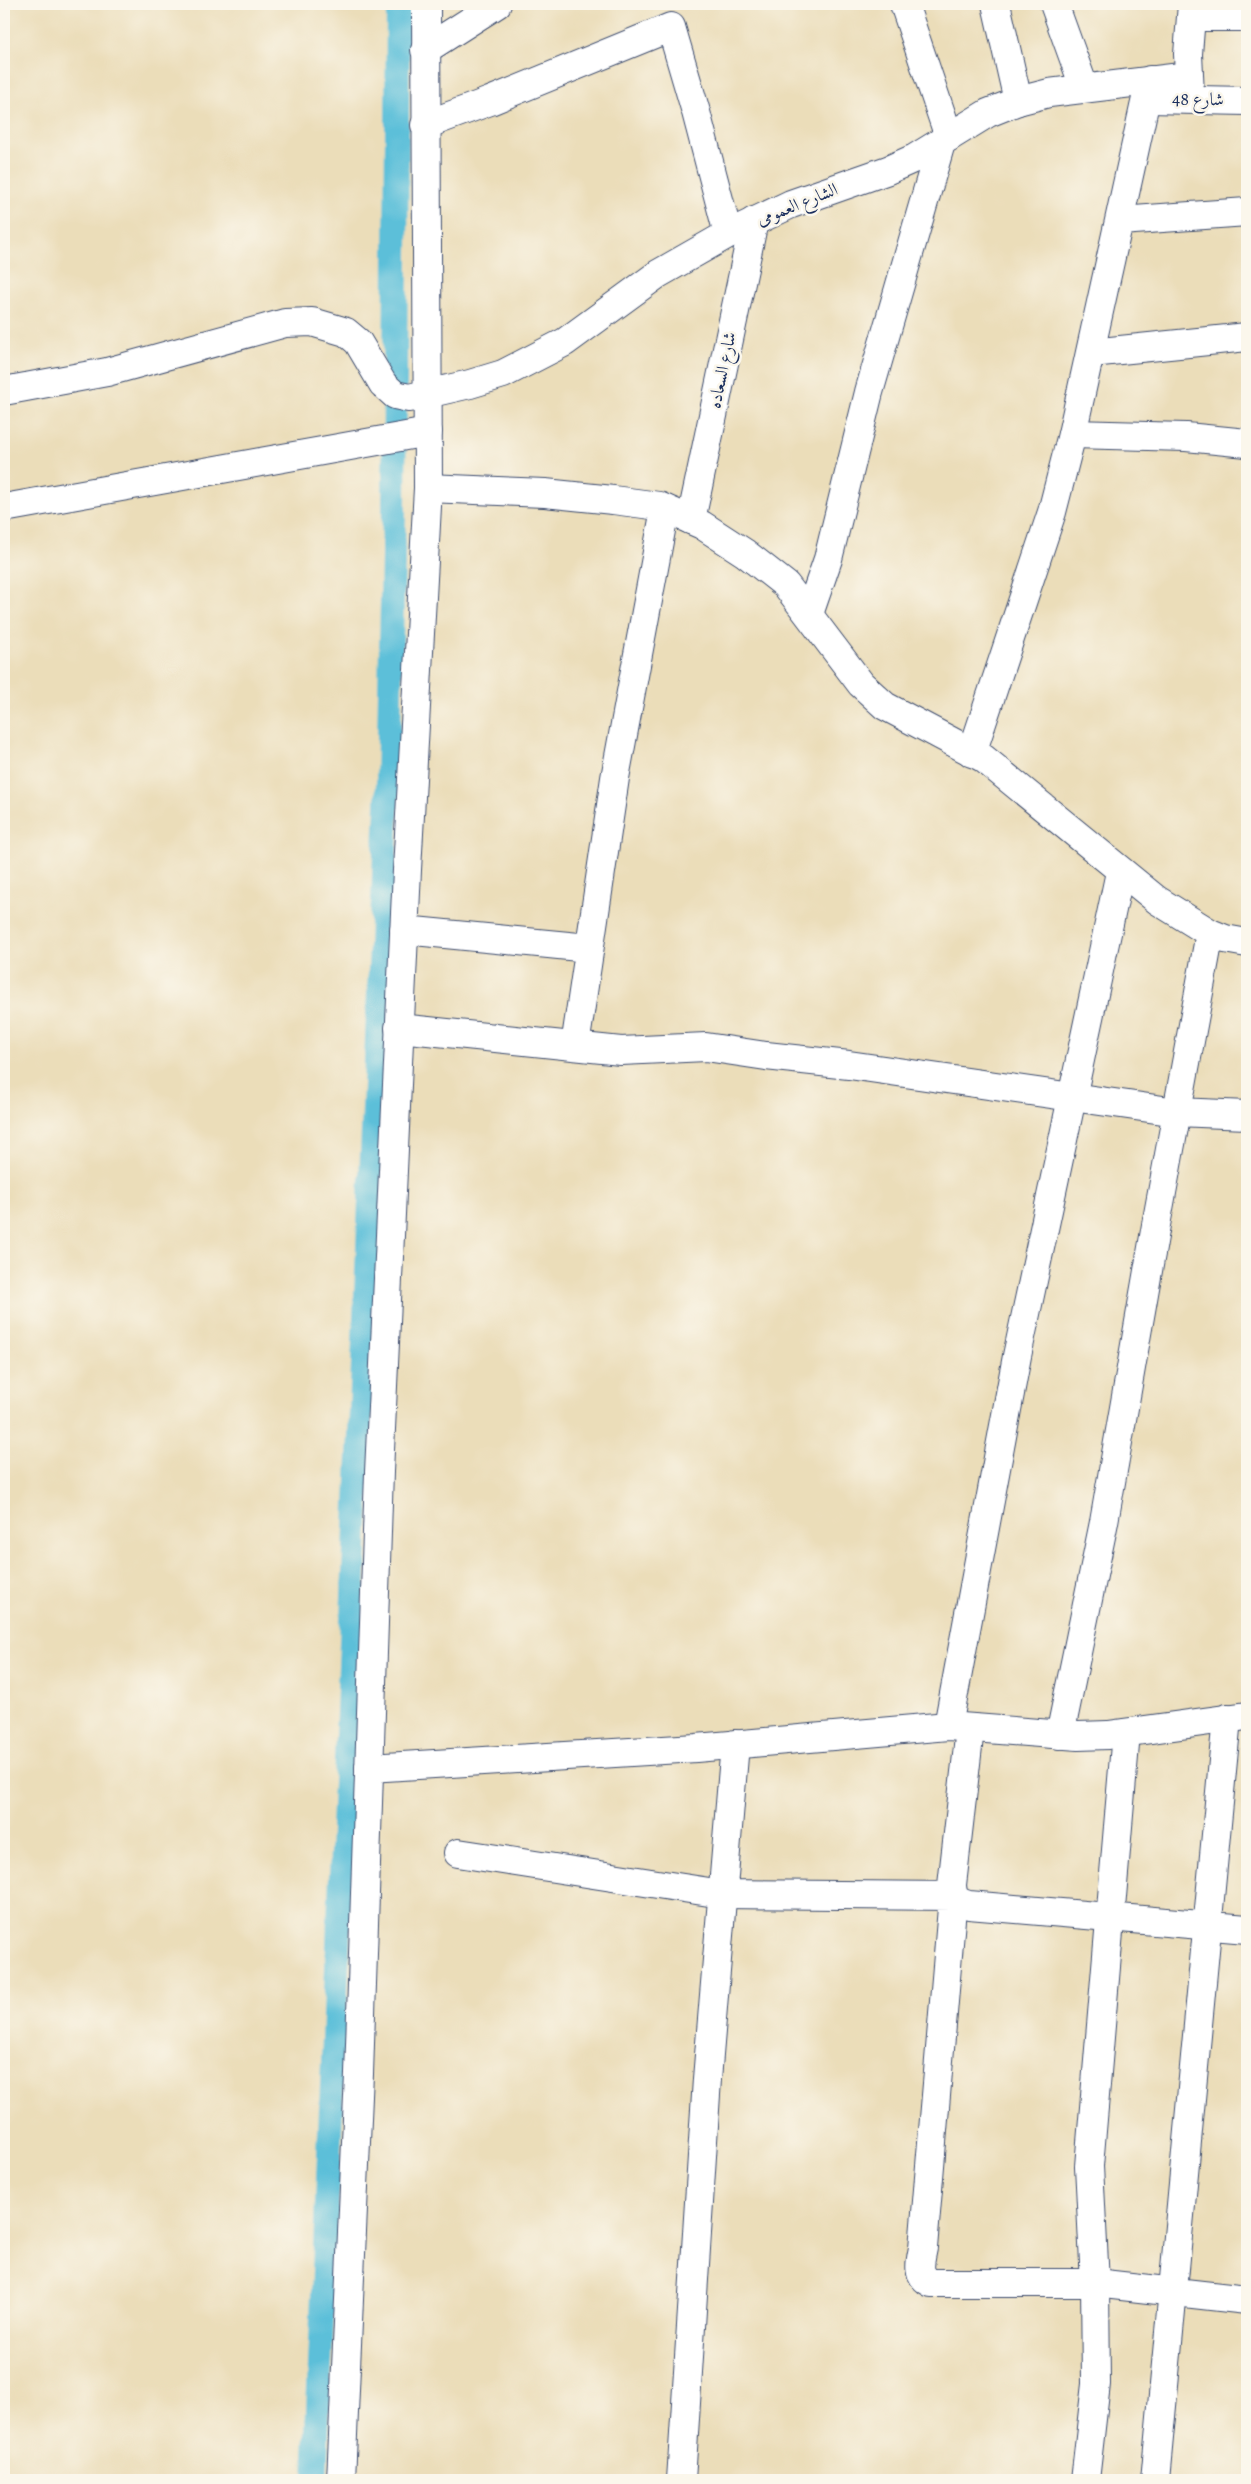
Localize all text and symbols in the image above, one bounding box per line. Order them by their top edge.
street label: شارع 48 [1172,87,1224,114]
street label: الشارع العمومى [753,177,842,234]
street label: شارع السعاده [702,330,745,411]

